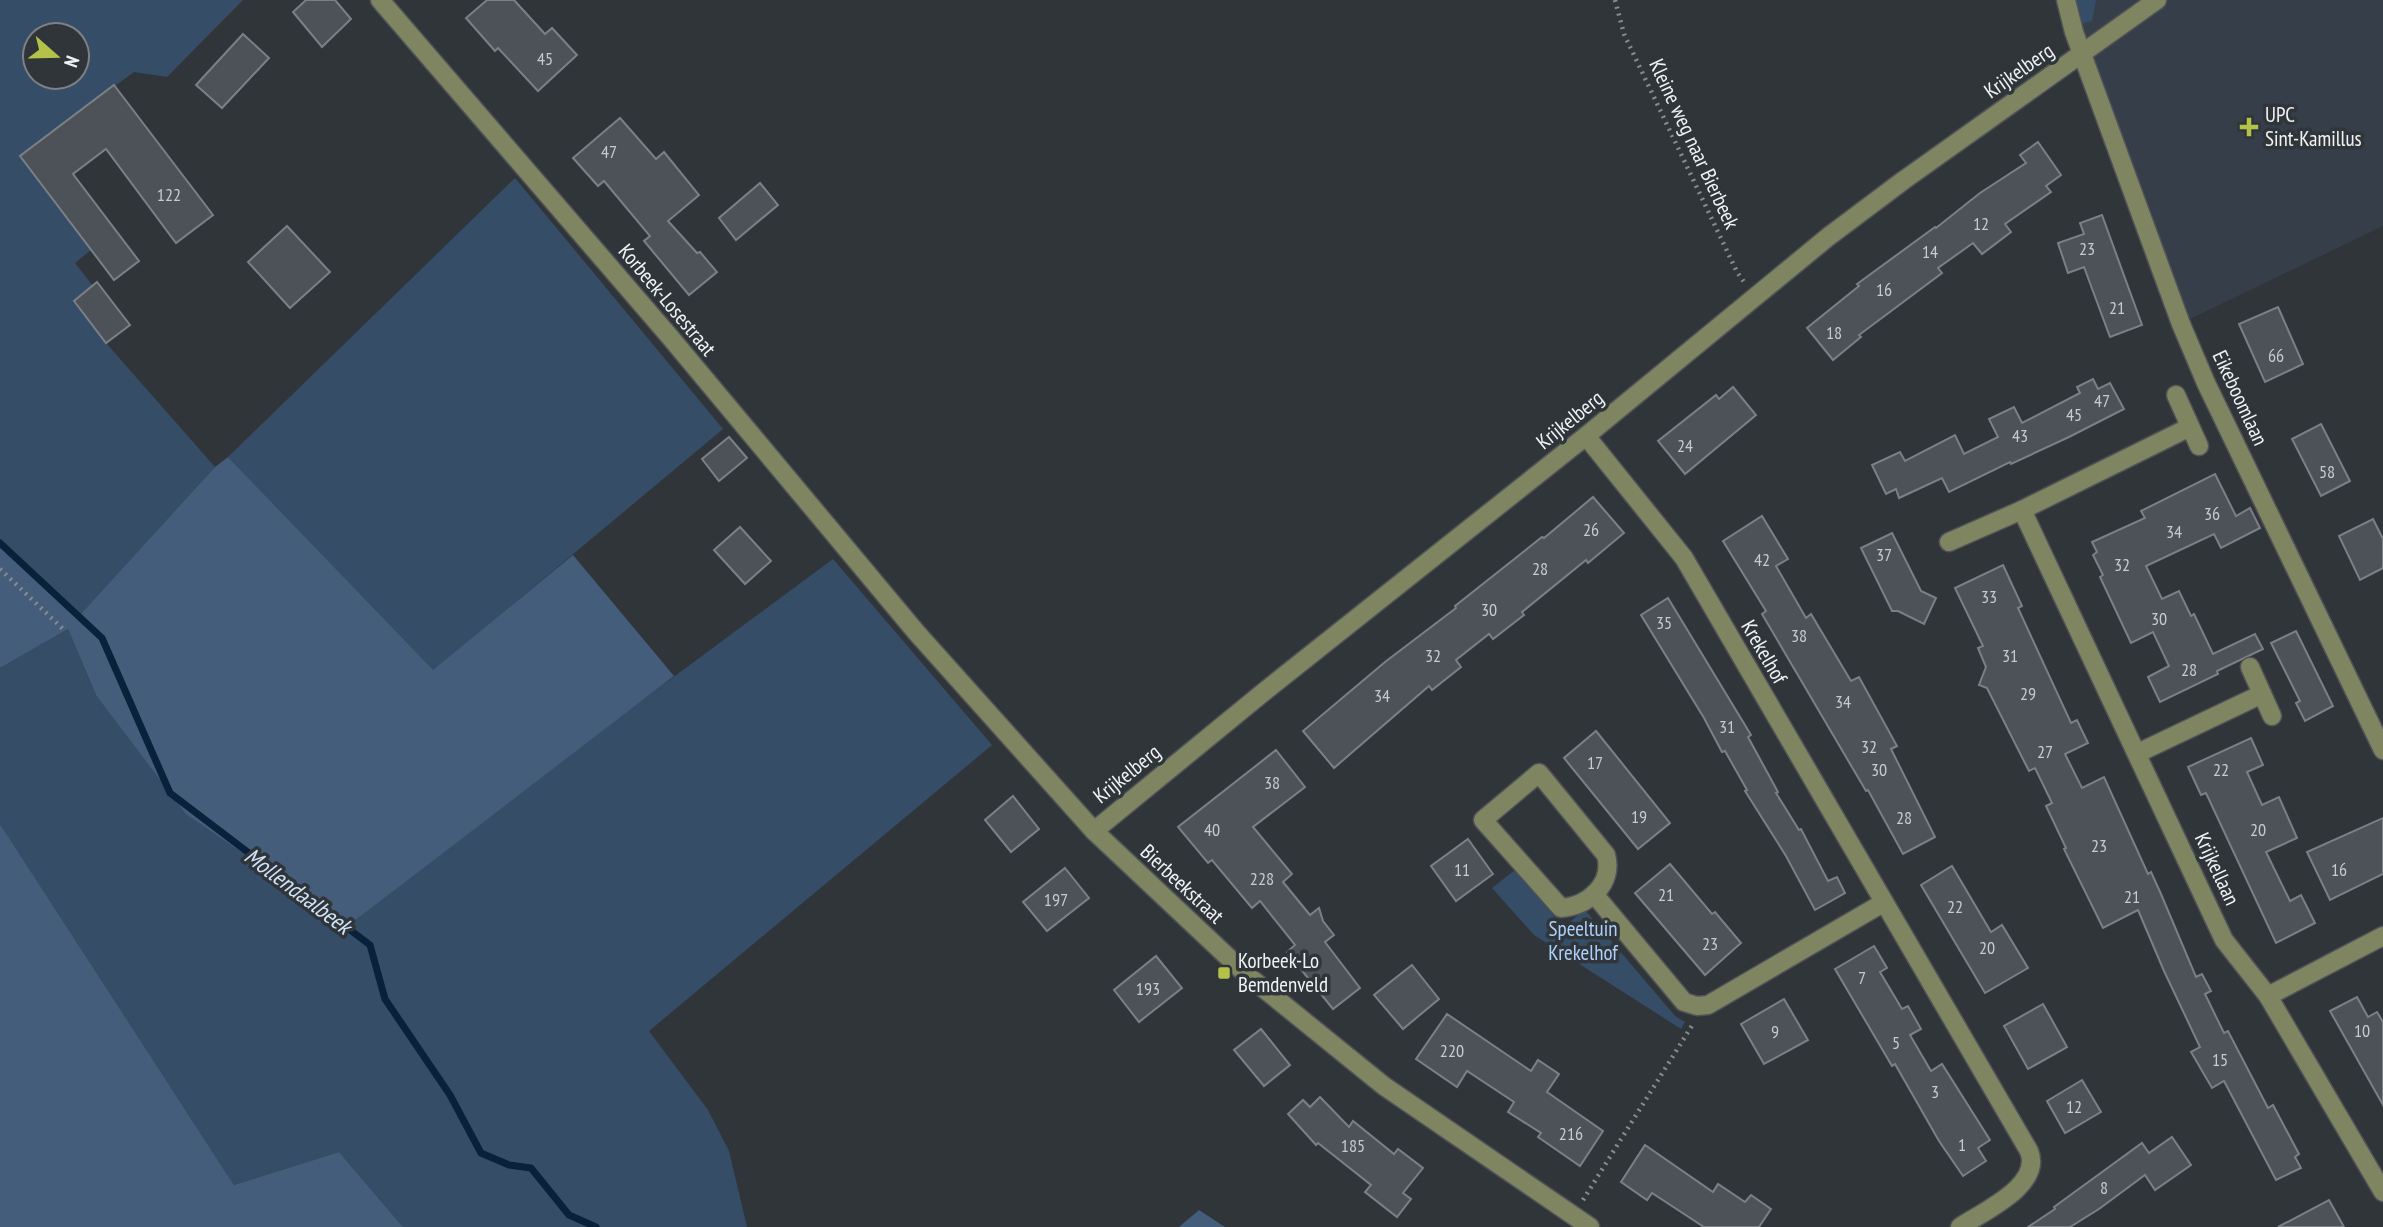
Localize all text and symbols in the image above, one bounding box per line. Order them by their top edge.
north arrow [21,21,91,91]
street label: Krijkelberg [1979,37,2059,104]
house number: 45 [537,47,553,70]
text: N [59,53,85,71]
street label: Kleine weg naar Bierbeek [1643,54,1746,233]
place label: UPC Sint-Kamillus [2265,101,2362,152]
marker: UPC Sint-Kamillus [2239,117,2259,137]
house number: 47 [601,140,617,163]
house number: 122 [157,183,181,206]
house number: 12 [1973,212,1989,235]
house number: 23 [2079,237,2095,260]
street label: Korbeek-Losestraat [613,238,722,361]
house number: 14 [1922,240,1938,263]
house number: 16 [1876,278,1892,301]
house number: 21 [2109,296,2125,319]
house number: 18 [1826,321,1842,344]
house number: 66 [2268,344,2284,367]
street label: Eikeboomlaan [2207,346,2274,450]
street label: Krijkelberg [1531,384,1609,455]
house number: 47 [2094,389,2110,412]
house number: 45 [2066,403,2082,426]
house number: 43 [2012,424,2028,447]
house number: 24 [1677,434,1693,457]
house number: 58 [2319,460,2335,483]
house number: 36 [2204,502,2220,525]
house number: 26 [1583,518,1599,541]
house number: 34 [2166,520,2182,543]
house number: 37 [1876,543,1892,566]
house number: 42 [1754,548,1770,571]
house number: 32 [2114,553,2130,576]
house number: 28 [1532,557,1548,580]
house number: 33 [1981,585,1997,608]
house number: 30 [1481,598,1497,621]
house number: 30 [2151,607,2167,630]
house number: 35 [1656,611,1672,634]
street label: Krekelhof [1735,615,1794,689]
house number: 38 [1791,624,1807,647]
house number: 32 [1425,644,1441,667]
house number: 31 [2002,644,2018,667]
house number: 28 [2181,658,2197,681]
house number: 29 [2020,682,2036,705]
house number: 34 [1374,684,1390,707]
house number: 34 [1835,690,1851,713]
house number: 31 [1719,715,1735,738]
house number: 32 [1861,735,1877,758]
street label: Krijkelberg [1088,738,1166,809]
house number: 27 [2037,740,2053,763]
house number: 17 [1587,751,1603,774]
house number: 30 [1871,758,1887,781]
house number: 22 [2213,758,2229,781]
house number: 38 [1264,771,1280,794]
house number: 19 [1631,805,1647,828]
house number: 28 [1896,806,1912,829]
house number: 40 [1204,818,1220,841]
house number: 20 [2250,818,2266,841]
street label: Krijkellaan [2189,828,2246,909]
house number: 23 [2091,834,2107,857]
street label: Bierbeekstraat [1135,838,1230,929]
water label: Mollendaalbeek [239,841,360,942]
house number: 11 [1454,858,1470,881]
house number: 16 [2331,858,2347,881]
house number: 228 [1250,867,1274,890]
house number: 21 [1658,883,1674,906]
house number: 21 [2124,885,2140,908]
house number: 197 [1044,888,1068,911]
house number: 22 [1947,895,1963,918]
park label: Speeltuin Krekelhof [1548,915,1618,966]
house number: 23 [1702,932,1718,955]
house number: 20 [1979,936,1995,959]
place label: Korbeek-Lo Bemdenveld [1238,947,1328,998]
marker: Korbeek-Lo Bemdenveld [1216,965,1232,981]
house number: 7 [1858,966,1866,989]
house number: 193 [1136,977,1160,1000]
house number: 10 [2354,1019,2370,1042]
house number: 9 [1771,1020,1779,1043]
house number: 5 [1892,1031,1900,1054]
house number: 220 [1440,1039,1464,1062]
house number: 15 [2212,1048,2228,1071]
house number: 3 [1931,1080,1939,1103]
house number: 12 [2066,1095,2082,1118]
house number: 216 [1559,1122,1583,1145]
house number: 1 [1958,1133,1966,1156]
house number: 185 [1341,1134,1365,1157]
house number: 8 [2100,1176,2108,1199]

